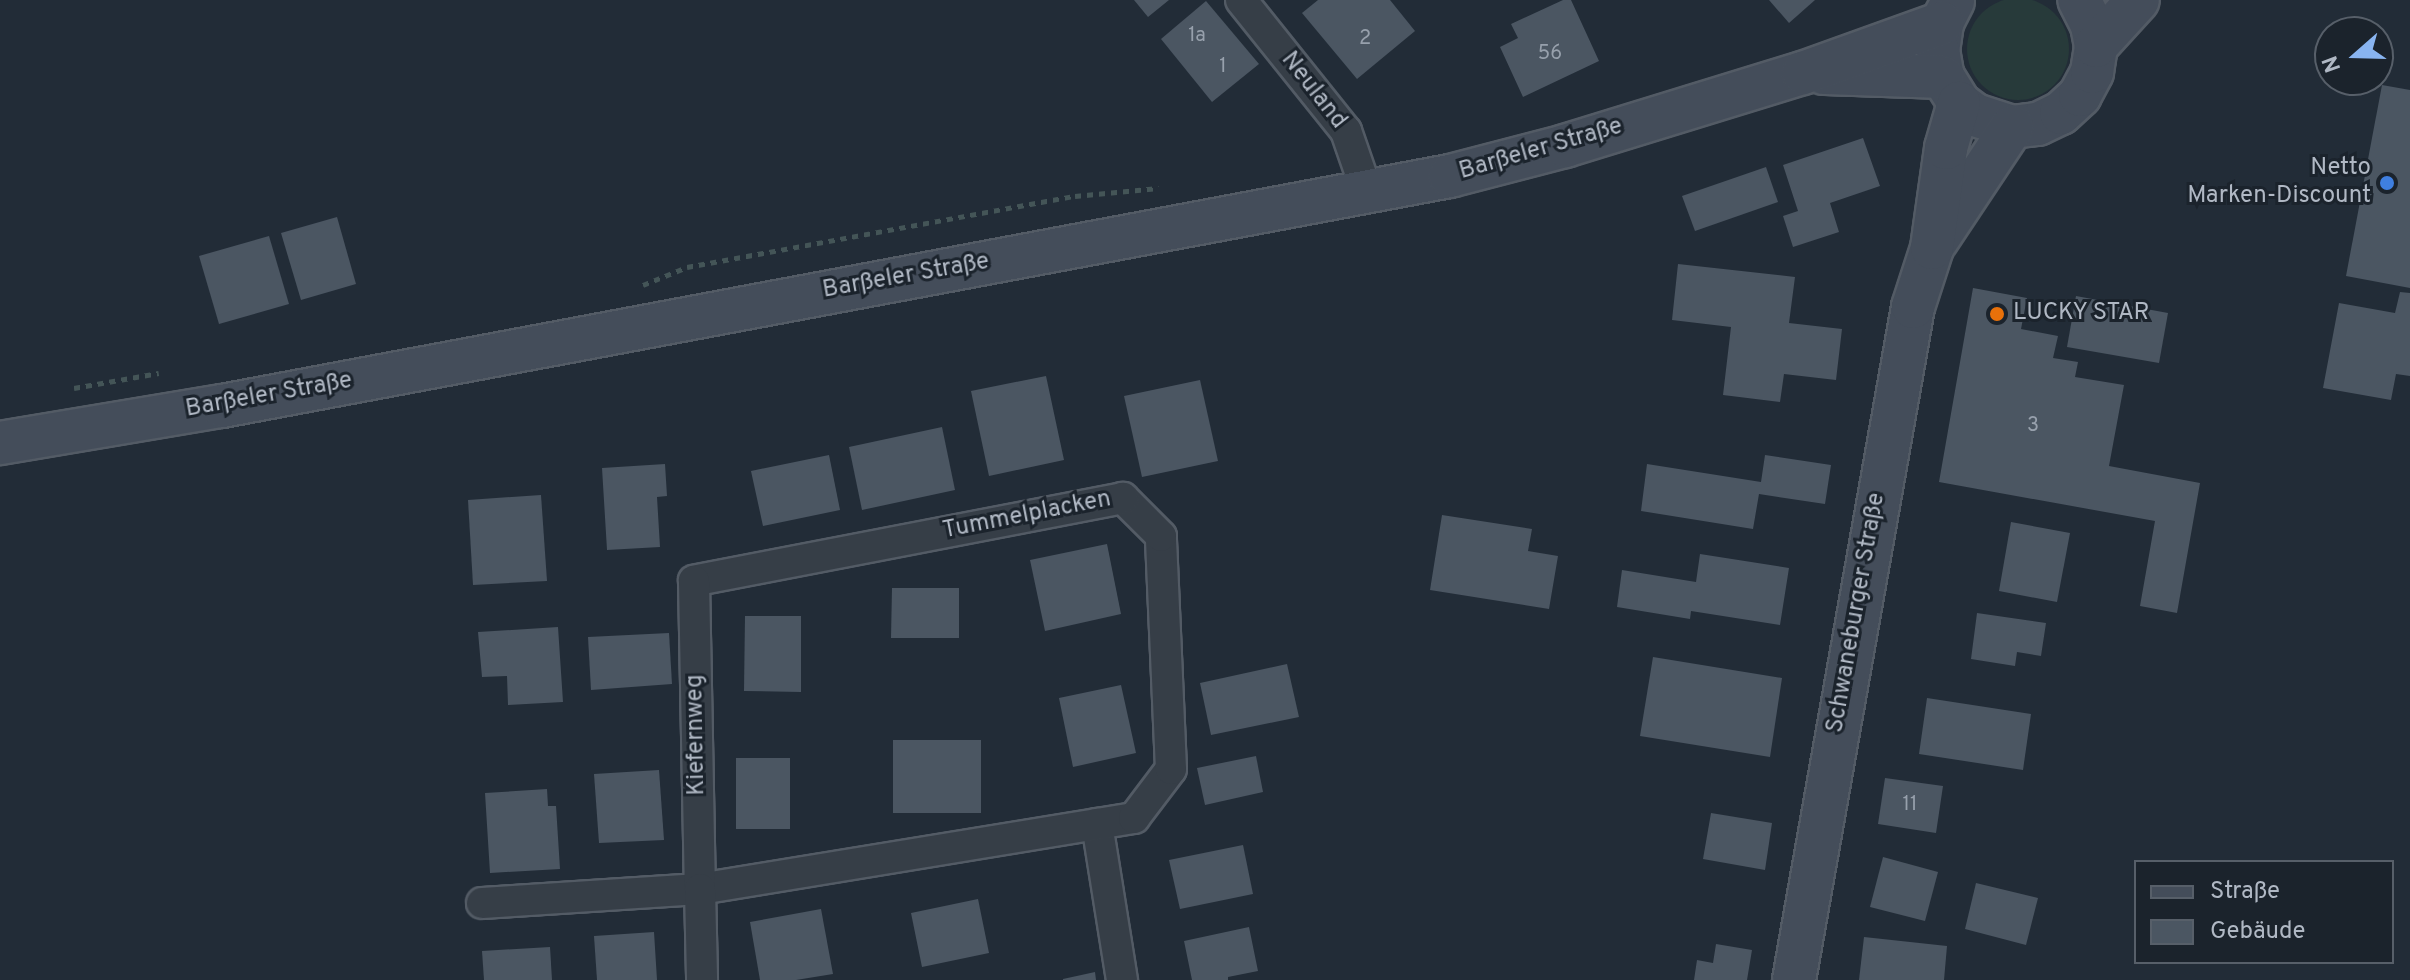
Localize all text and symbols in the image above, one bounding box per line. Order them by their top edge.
north arrow [2314,16,2394,96]
house number: 1a [1188,24,1206,48]
house number: 2 [1359,27,1371,51]
house number: 56 [1538,42,1562,66]
street label: Neuland [1274,47,1352,135]
text: N [2317,52,2348,76]
house number: 1 [1219,55,1227,79]
street label: Barßeler Straße [1456,113,1626,187]
place label: Netto Marken-Discount [2187,155,2371,211]
marker: Netto Marken-Discount [2378,174,2396,192]
street label: Barßeler Straße [820,248,992,306]
place label: LUCKY STAR [2013,300,2151,328]
marker: LUCKY STAR [1988,305,2006,323]
street label: Barßeler Straße [183,367,355,425]
house number: 3 [2027,414,2039,438]
street label: Tummelplacken [940,486,1114,546]
street label: Schwaneburger Straße [1822,491,1892,735]
street label: Kiefernweg [682,674,712,796]
house number: 11 [1903,793,1917,817]
legend [2134,860,2394,964]
text: Straße [2210,877,2280,907]
text: Gebäude [2210,917,2305,947]

